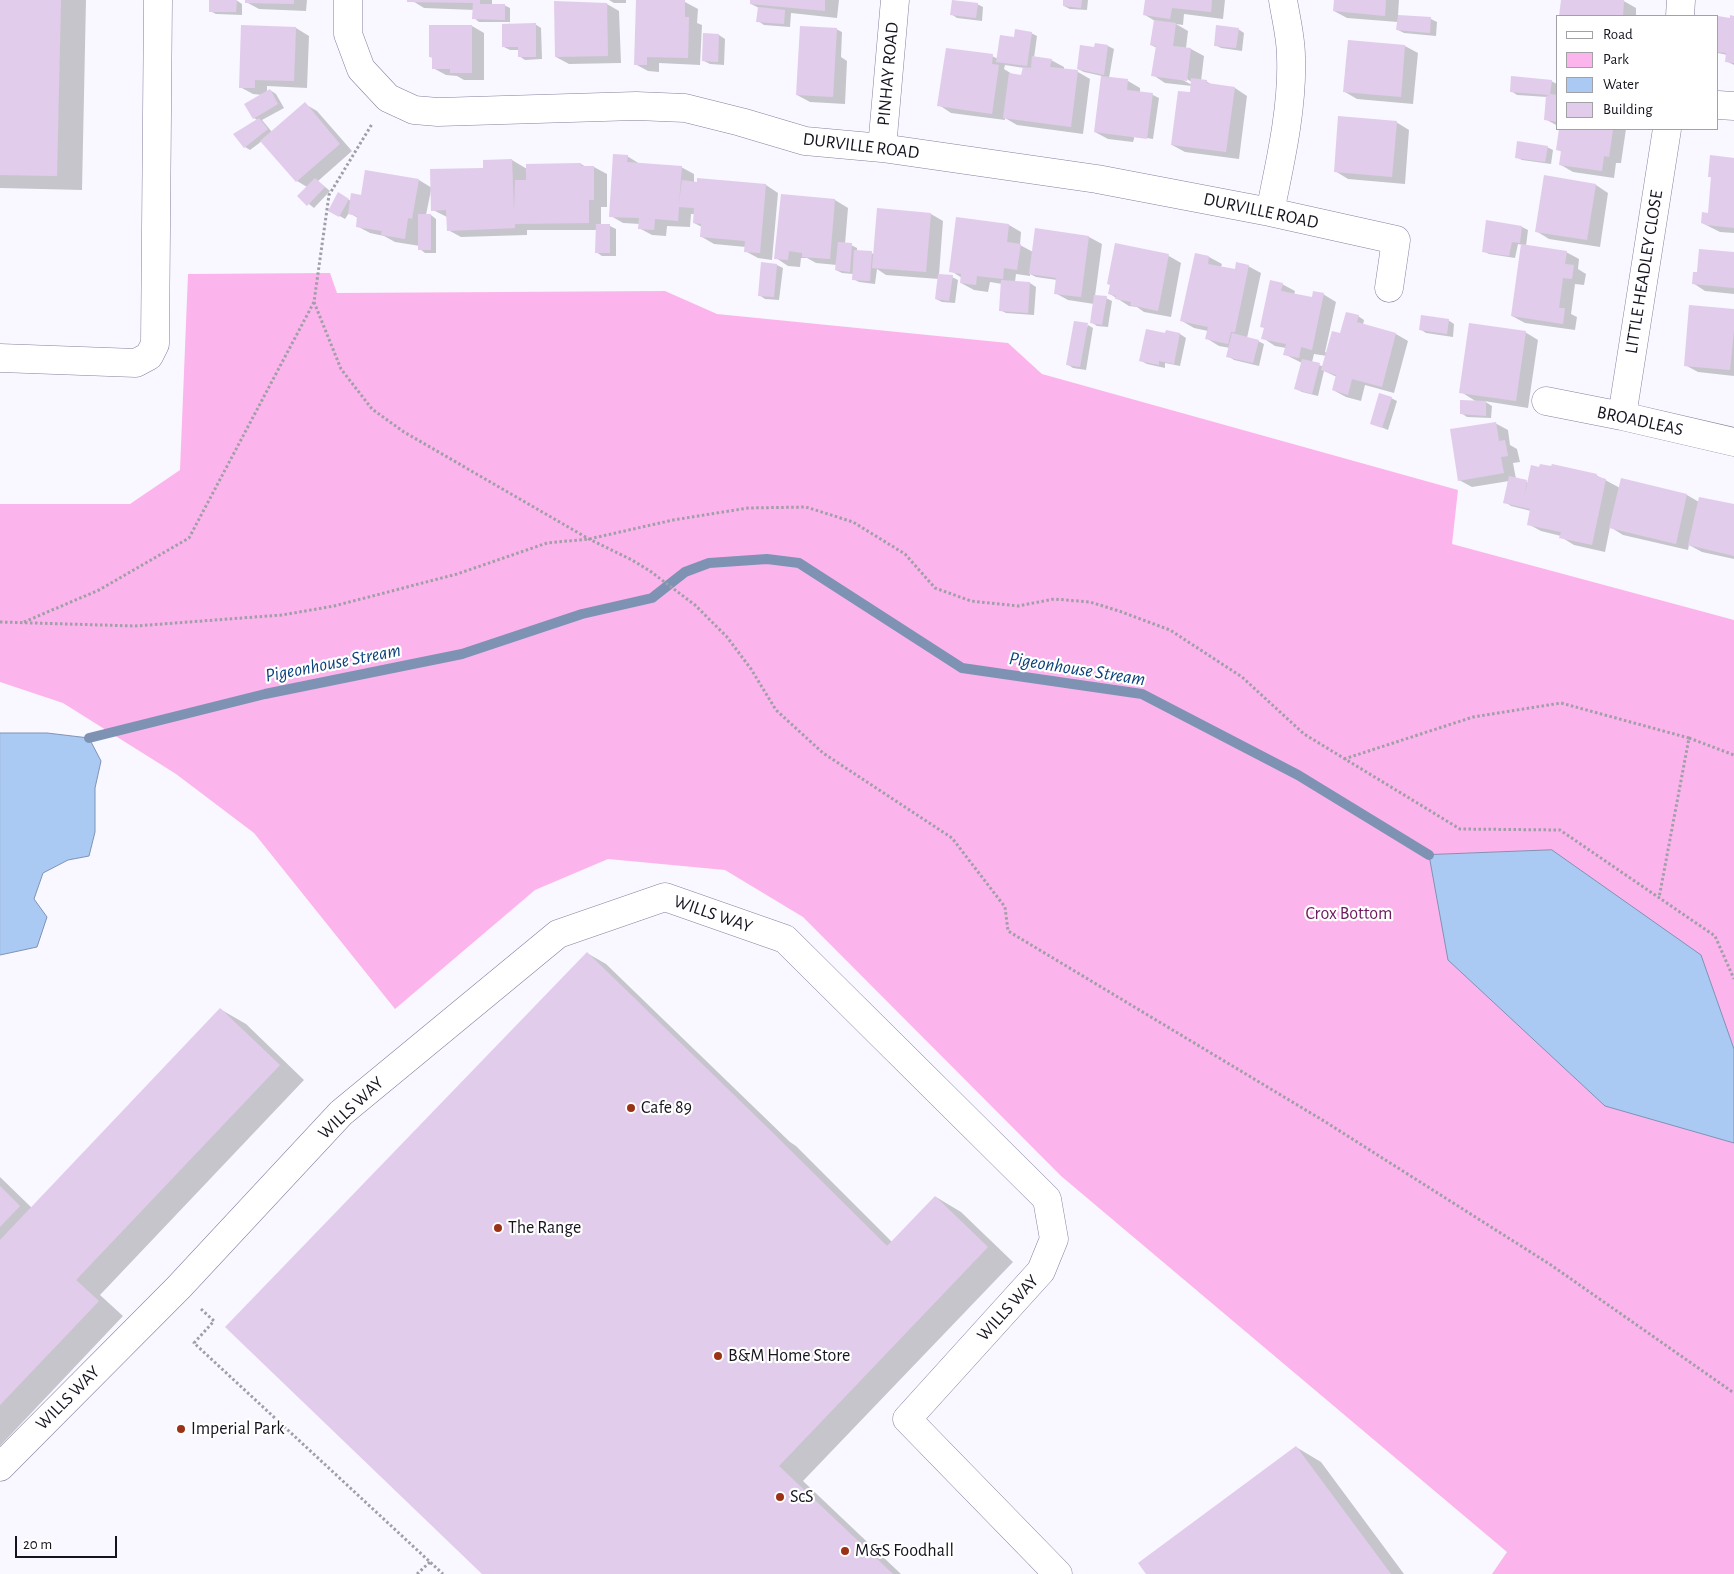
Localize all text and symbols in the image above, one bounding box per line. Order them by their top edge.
legend [1556,15,1719,130]
street label: PINHAY ROAD [873,21,903,127]
text: Road [1603,27,1633,42]
text: Park [1603,52,1629,67]
text: Water [1603,77,1639,92]
text: Building [1603,102,1653,117]
street label: DURVILLE ROAD [802,128,920,164]
street label: DURVILLE ROAD [1201,188,1321,234]
street label: LITTLE HEADLEY CLOSE [1620,189,1668,355]
street label: BROADLEAS [1595,401,1685,441]
water label: Pigeonhouse Stream [263,639,403,687]
water label: Pigeonhouse Stream [1007,647,1147,691]
street label: WILLS WAY [671,890,755,938]
park label: Crox Bottom [1306,903,1392,925]
street label: WILLS WAY [314,1072,388,1144]
place label: Cafe 89 [641,1097,692,1119]
marker: Cafe 89 [625,1102,637,1114]
place label: The Range [508,1217,581,1239]
marker: The Range [492,1222,504,1234]
street label: WILLS WAY [973,1270,1043,1346]
place label: B&M Home Store [728,1345,850,1367]
marker: B&M Home Store [712,1350,724,1362]
street label: WILLS WAY [31,1361,105,1435]
place label: Imperial Park [191,1418,284,1440]
marker: Imperial Park [175,1423,187,1435]
place label: ScS [790,1486,814,1508]
marker: ScS [774,1491,786,1503]
scale bar [18,1526,120,1558]
text: 20 m [23,1537,52,1552]
place label: M&S Foodhall [855,1540,954,1562]
marker: M&S Foodhall [839,1545,851,1557]

